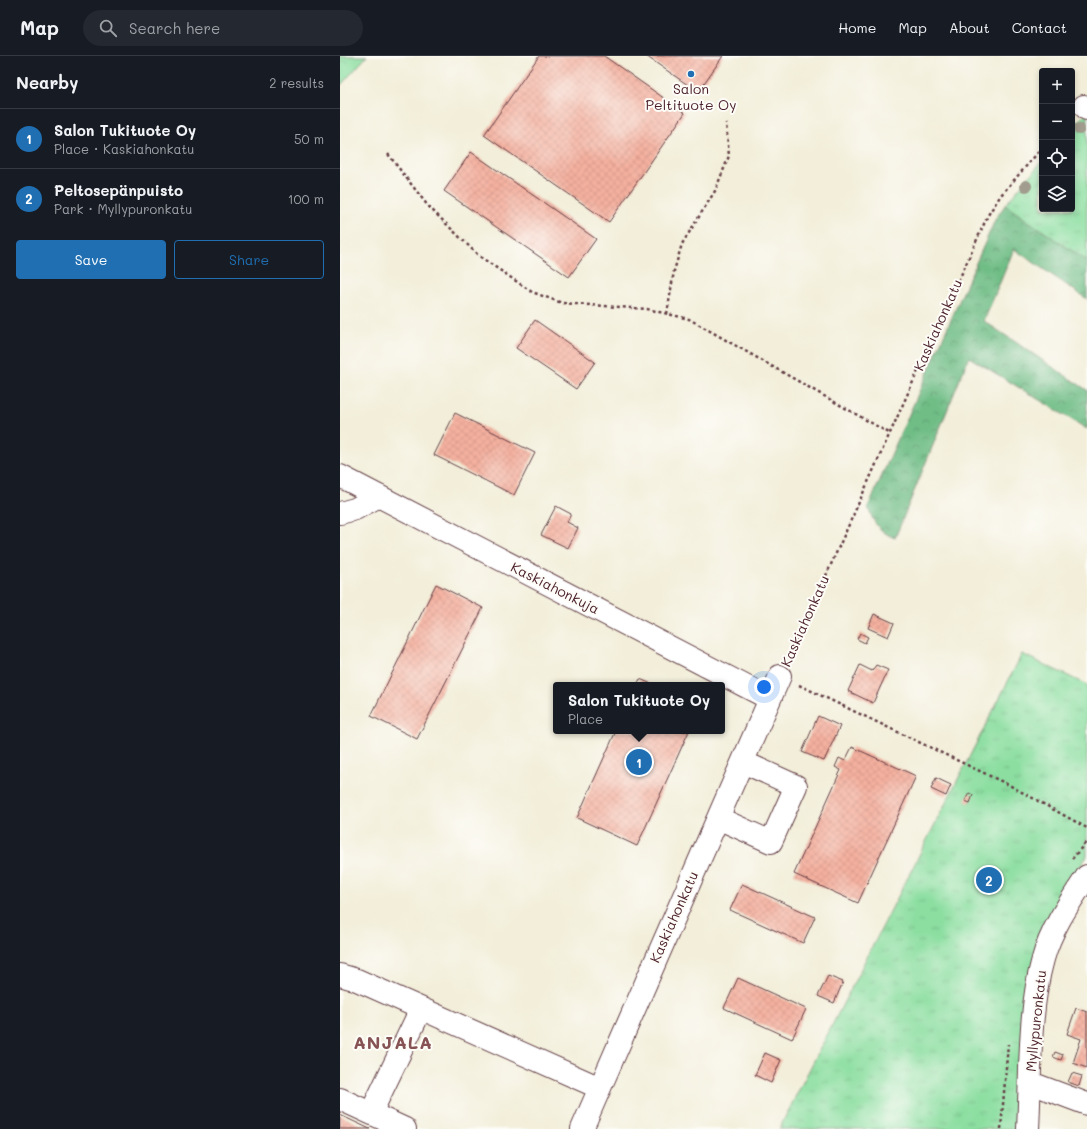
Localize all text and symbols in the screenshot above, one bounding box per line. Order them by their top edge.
search box [83,10,363,46]
text: Map [20,15,59,40]
icon: search [97,17,119,39]
text: Search here [129,18,220,38]
text: Home [838,18,876,37]
text: Map [898,18,927,37]
text: About [949,18,990,37]
text: Contact [1012,18,1067,37]
map controls [1039,68,1075,212]
button: + [1039,68,1075,104]
marker: Salon Peltituote Oy [686,69,696,79]
text: Nearby [16,71,78,93]
text: 2 results [269,74,324,91]
place label: Salon Peltituote Oy [646,79,737,114]
button: − [1039,104,1075,140]
text: Salon Tukituote Oy [54,120,196,140]
text: 1 [26,130,32,147]
text: 50 m [294,130,324,147]
text: Place · Kaskiahonkatu [54,140,194,157]
button: locate [1039,140,1075,176]
button: layers [1039,176,1075,212]
text: Peltosepänpuisto [54,180,183,200]
text: 2 [25,190,33,207]
text: 100 m [288,190,324,207]
text: Park · Myllypuronkatu [54,200,192,217]
button: Save [16,240,166,279]
button: Share [174,240,324,279]
street label: Kaskiahonkatu [909,276,966,374]
street label: Kaskiahonkuja [508,557,603,618]
street label: Kaskiahonkatu [776,572,833,670]
your location [754,677,774,697]
popup [553,682,725,734]
text: Salon Tukituote Oy [568,690,710,710]
text: Place [568,710,603,727]
pin: 1 [626,747,652,777]
pin: 2 [976,865,1002,895]
street label: Kaskiahonkatu [645,868,702,966]
street label: Myllypuronkatu [1021,969,1050,1073]
district label: ANJALA [353,1030,433,1054]

